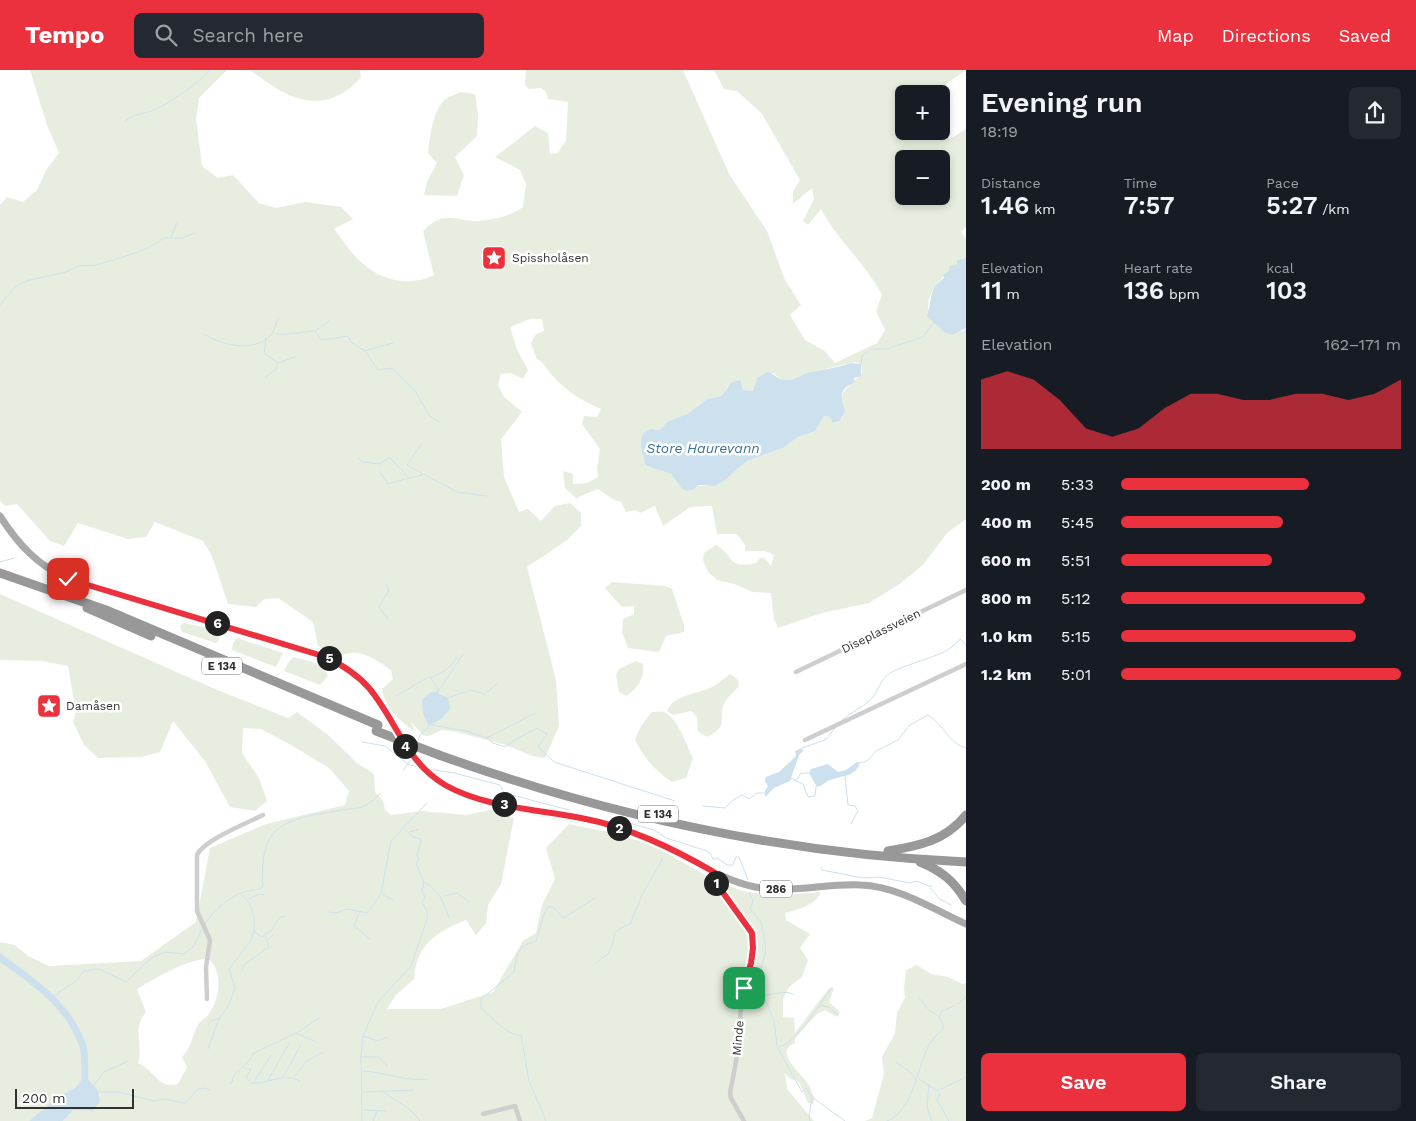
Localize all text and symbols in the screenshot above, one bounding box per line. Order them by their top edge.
search box [134,13,484,58]
text: Tempo [25,21,104,49]
icon: search [152,21,180,49]
text: Search here [192,24,304,47]
text: Map [1157,25,1194,46]
text: Directions [1222,25,1311,46]
text: Saved [1339,25,1391,46]
map controls [895,85,950,205]
button: + [895,85,950,140]
text: Evening run [981,86,1142,119]
button: share [1349,87,1401,139]
text: 18:19 [981,122,1018,141]
button: − [895,150,950,205]
text: Distance [981,175,1041,191]
text: Time [1124,175,1157,191]
text: Pace [1266,175,1299,191]
text: 1.46 [981,191,1029,220]
text: 7:57 [1124,191,1175,220]
text: 5:27 [1266,191,1317,220]
text: km [1029,201,1055,217]
text: /km [1317,201,1350,217]
place icon: Spissholåsen [481,245,507,271]
place label: Spissholåsen [512,251,589,265]
text: Elevation [981,260,1044,276]
text: Heart rate [1124,260,1193,276]
text: kcal [1266,260,1294,276]
text: 11 [981,276,1002,305]
text: 136 [1124,276,1164,305]
text: 103 [1266,276,1307,305]
text: m [1002,286,1020,302]
text: bpm [1164,286,1200,302]
text: Elevation [981,335,1052,354]
text: 162–171 m [1324,335,1401,354]
water label: Store Haurevann [646,440,760,456]
text: 200 m [981,475,1031,494]
text: 5:33 [1061,475,1094,494]
text: 400 m [981,513,1032,532]
text: 5:45 [1061,513,1094,532]
text: 600 m [981,551,1031,570]
text: 5:51 [1061,551,1091,570]
pin [47,558,89,600]
icon: check [54,565,82,593]
text: 800 m [981,589,1031,608]
text: 5:12 [1061,589,1091,608]
street label: Diseplassveien [839,606,923,656]
pin: 6 [204,610,230,636]
text: 6 [213,615,222,631]
text: 1.0 km [981,627,1032,646]
text: 5:15 [1061,627,1091,646]
pin: 5 [316,646,342,670]
text: 5 [325,650,334,666]
road number: E 134 [202,658,242,674]
text: 1.2 km [981,665,1032,684]
text: 5:01 [1061,665,1091,684]
place icon: Damåsen [36,693,62,719]
place label: Damåsen [66,699,120,713]
pin: 4 [392,734,418,758]
text: 4 [401,738,410,754]
pin: 3 [492,792,516,816]
text: 3 [500,796,509,812]
road number: E 134 [638,806,678,822]
pin: 2 [606,816,632,840]
text: 2 [615,820,624,836]
pin: 1 [704,870,728,896]
text: 1 [713,875,720,891]
road number: 286 [760,881,792,898]
pin [723,967,765,1009]
icon: arrive [730,974,758,1002]
street label: Minde [729,1020,747,1056]
button: Save [981,1053,1186,1111]
button: Share [1196,1053,1401,1111]
scale bar [15,1086,134,1109]
text: 200 m [22,1090,66,1106]

